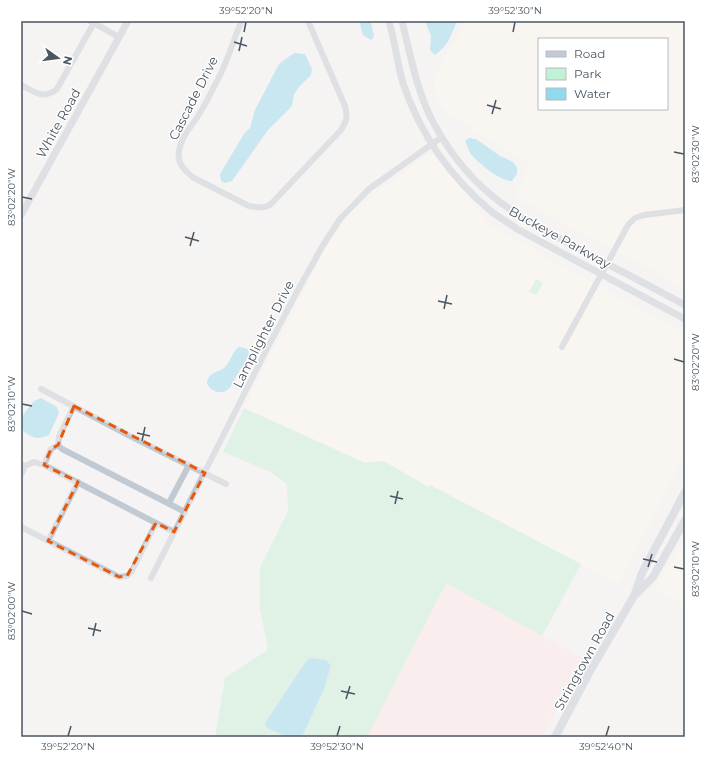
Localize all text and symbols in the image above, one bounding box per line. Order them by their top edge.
text: 39°52'20"N [219,4,273,17]
text: 39°52'30"N [488,4,542,17]
north arrow [38,38,78,78]
legend [538,38,668,110]
text: Road [574,46,605,61]
street label: Cascade Drive [165,53,221,143]
text: N [60,54,76,66]
text: Park [574,66,602,81]
street label: White Road [32,86,84,160]
text: Water [574,86,611,101]
text: 83°02'30"W [689,125,702,183]
text: 83°02'20"W [5,168,18,226]
street label: Buckeye Parkway [506,202,615,272]
street label: Lamplighter Drive [229,278,297,390]
text: 83°02'20"W [689,333,702,391]
text: 83°02'10"W [5,376,18,432]
text: 83°02'10"W [689,541,702,597]
text: 83°02'00"W [5,582,18,640]
street label: Stringtown Road [550,609,618,713]
text: 39°52'20"N [41,740,95,753]
text: 39°52'30"N [310,740,364,753]
text: 39°52'40"N [579,740,633,753]

